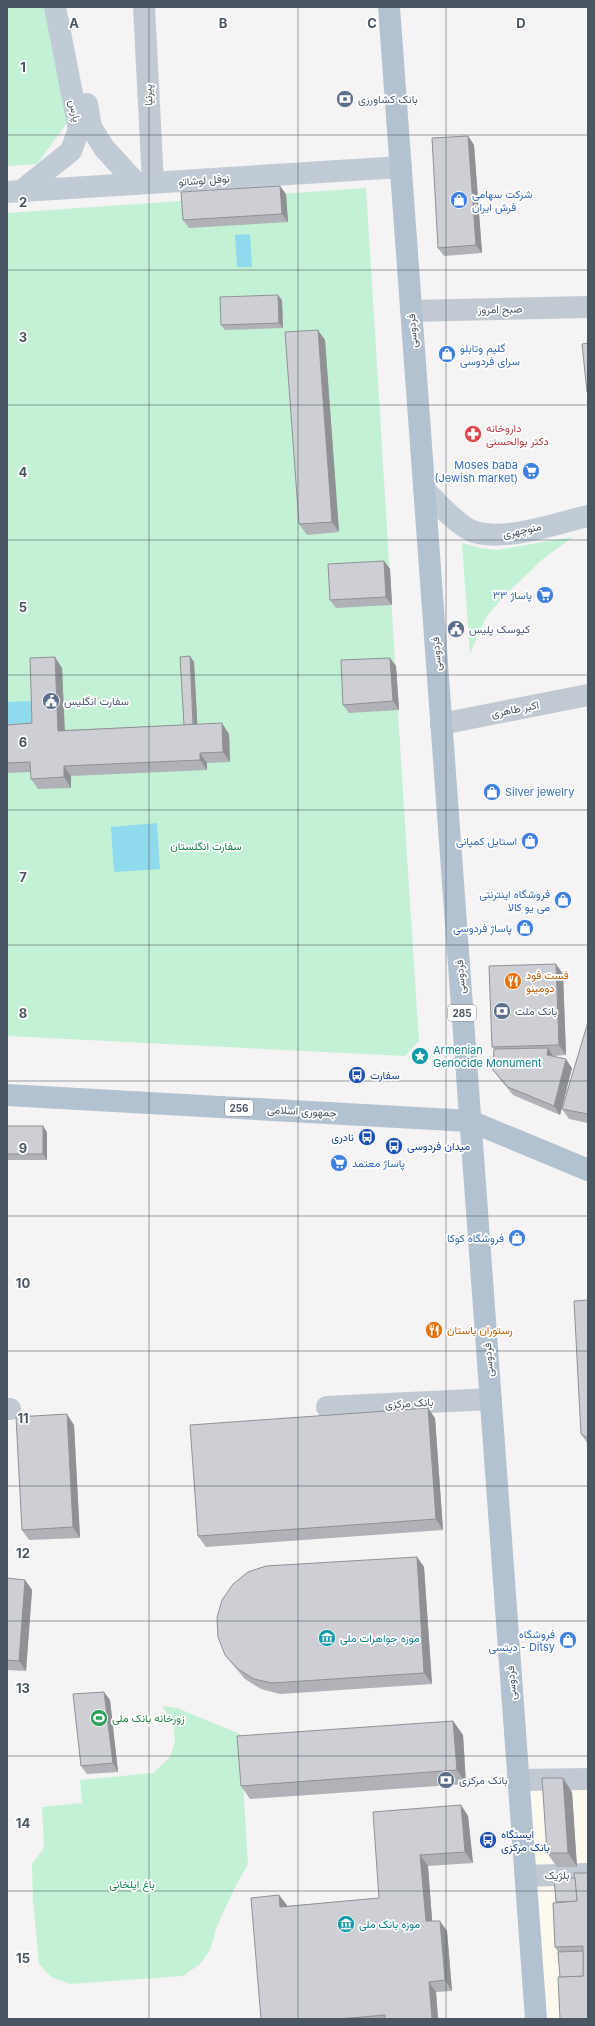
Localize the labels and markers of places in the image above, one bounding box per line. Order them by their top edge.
bank icon: بانک کشاورزی [335,89,355,109]
place label: بانک کشاورزی [358,92,418,106]
place label: شرکت سهامی فرش ایران [472,187,533,214]
shop icon: شرکت سهامی فرش ایران [449,190,469,210]
place label: گليم وتابلو سراى فردوسى [460,341,520,368]
shop icon: گليم وتابلو سراى فردوسى [437,344,457,364]
place label: داروخانه دکتر بوالحسنی [486,421,549,448]
pharmacy icon: داروخانه دکتر بوالحسنی [463,424,483,444]
place label: Moses baba (Jewish market) [434,458,518,485]
supermarket icon: Moses baba (Jewish market) [521,461,541,481]
supermarket icon: پاساژ ۳۳ [535,585,555,605]
place label: پاساژ ۳۳ [493,588,532,603]
public building icon: کیوسک پلیس [446,619,466,639]
place label: کیوسک پلیس [469,622,530,637]
public building icon: سفارت انگلیس [41,691,61,711]
place label: سفارت انگلیس [64,694,129,708]
shop icon: Silver jewelry [482,782,502,802]
place label: Silver jewelry [505,785,574,799]
shop icon: استایل کمپانی [520,831,540,851]
place label: استایل کمپانی [456,834,517,849]
place label: فروشگاه اینترنتی می یو کالا [479,887,550,914]
shop icon: فروشگاه اینترنتی می یو کالا [553,890,573,910]
shop icon: پاساژ فردوسی [515,918,535,938]
place label: پاساژ فردوسی [453,921,512,936]
place label: فست فود دومینو [526,968,569,995]
restaurant icon: فست فود دومینو [503,971,523,991]
bank icon: بانک ملت [492,1001,512,1021]
place label: بانک ملت [515,1004,557,1018]
place label: Armenian Genocide Monument [433,1043,542,1070]
place icon: Armenian Genocide Monument [410,1046,430,1066]
bus stop icon: سفارت [347,1065,367,1085]
place label: سفارت [370,1068,400,1082]
bus stop icon: نادری [357,1127,377,1147]
place label: نادری [331,1130,354,1144]
bus stop icon: میدان فردوسی [384,1136,404,1156]
place label: میدان فردوسی [407,1139,470,1153]
supermarket icon: پاساژ معتمد [329,1153,349,1173]
place label: پاساژ معتمد [352,1156,405,1171]
shop icon: فروشگاه کوکا [507,1228,527,1248]
place label: فروشگاه کوکا [447,1231,504,1245]
restaurant icon: رستوران باستان [424,1320,444,1340]
place label: رستوران باستان [447,1323,513,1337]
place label: فروشگاه دیتسی - Ditsy [489,1627,555,1654]
museum icon: موزه جواهرات ملی [317,1628,337,1648]
shop icon: فروشگاه دیتسی - Ditsy [558,1630,578,1650]
place label: موزه جواهرات ملی [340,1631,420,1645]
sports icon: زورخانه بانک ملی [89,1708,109,1728]
place label: زورخانه بانک ملی [112,1711,185,1725]
bank icon: بانک مرکزی [436,1770,456,1790]
place label: بانک مرکزی [459,1773,508,1787]
place label: ایستگاه بانک مرکزی [501,1827,550,1854]
bus stop icon: ایستگاه بانک مرکزی [478,1830,498,1850]
museum icon: موزه بانک ملی [336,1914,356,1934]
place label: موزه بانک ملی [359,1917,420,1931]

